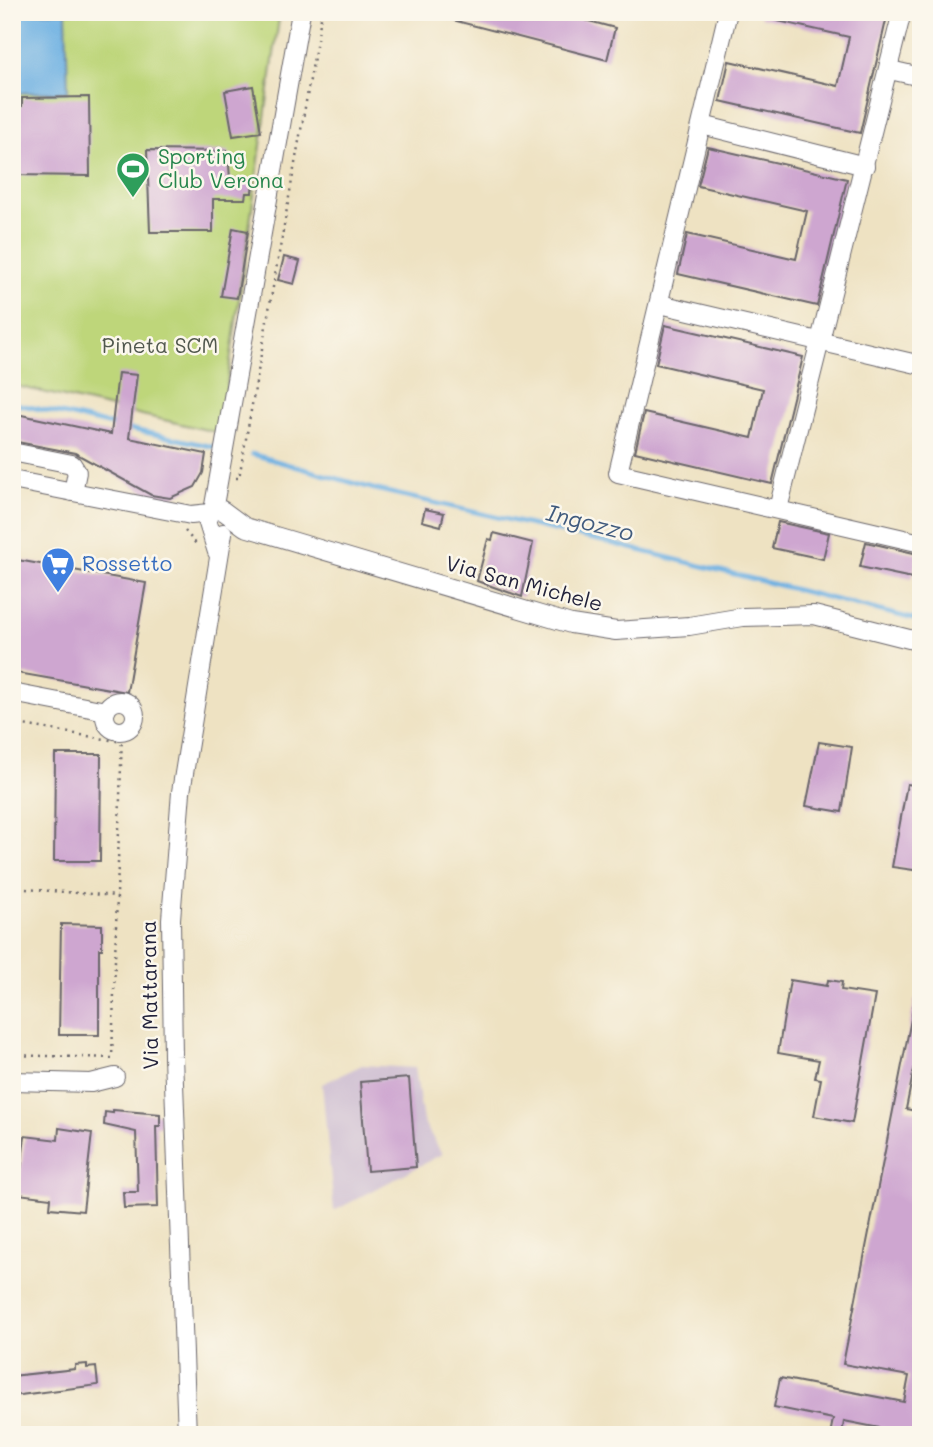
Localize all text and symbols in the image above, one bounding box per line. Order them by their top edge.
place label: Sporting Club Verona [158,142,284,193]
sports icon: Sporting Club Verona [114,150,152,199]
park label: Pineta SCM [102,331,218,358]
water label: Ingozzo [543,497,637,547]
supermarket icon: Rossetto [39,545,77,594]
place label: Rossetto [82,549,172,576]
street label: Via San Michele [443,549,606,617]
street label: Via Mattarana [134,920,163,1070]

